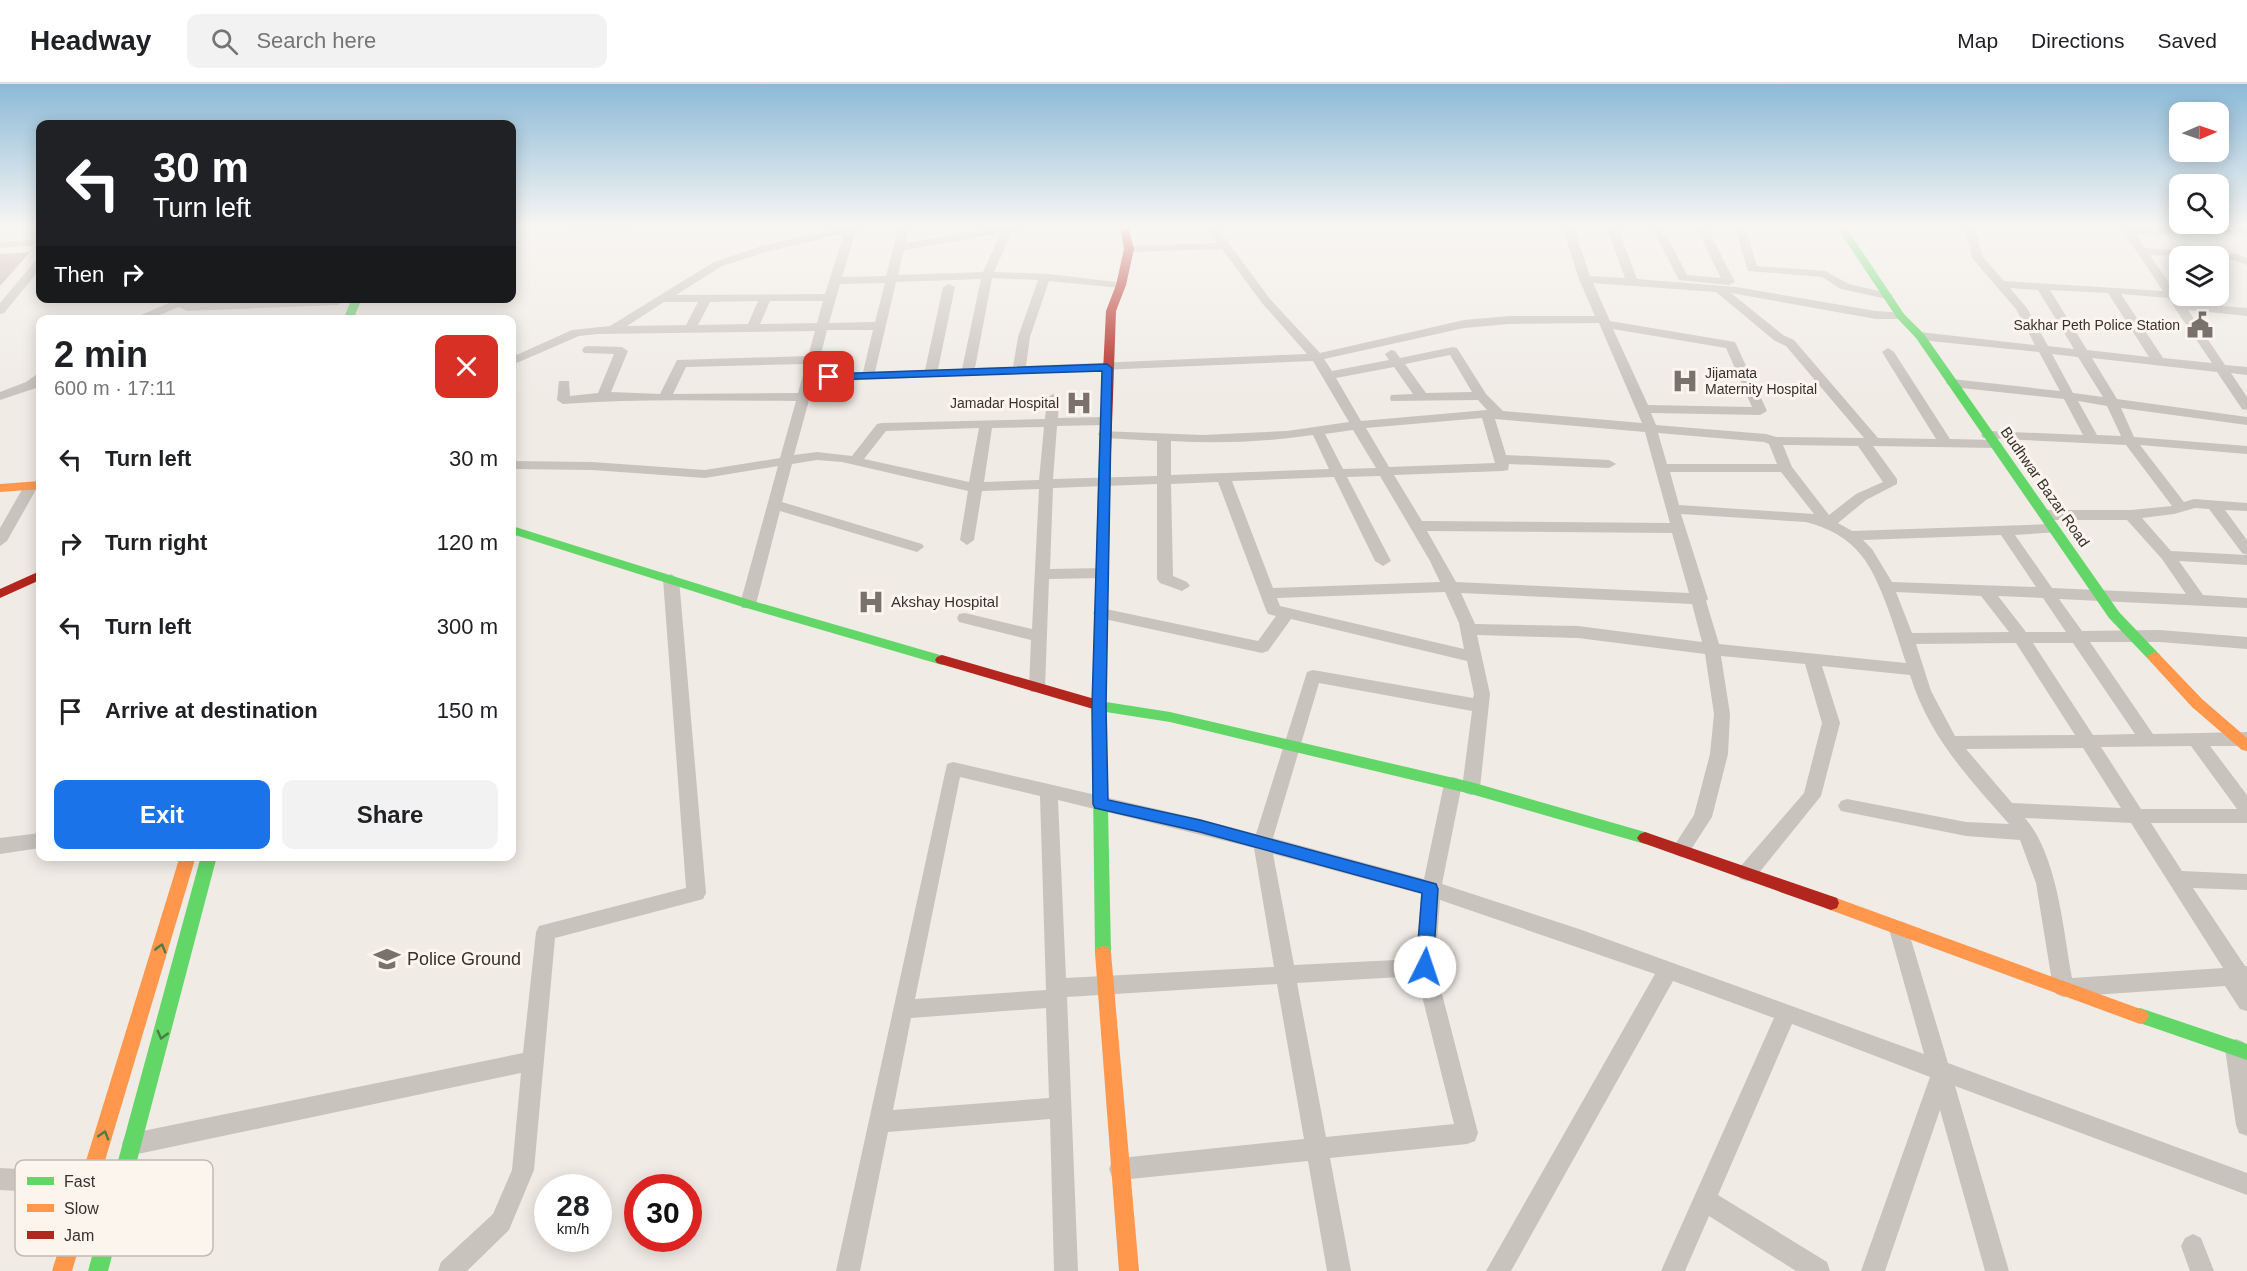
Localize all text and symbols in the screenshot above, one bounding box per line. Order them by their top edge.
search box [187,14,607,68]
text: Headway [30,25,151,56]
icon: search [208,25,241,58]
text: Search here [256,28,376,53]
text: Map [1957,29,1998,52]
text: Directions [2031,29,2124,52]
text: Saved [2157,29,2217,52]
north arrow [2169,102,2229,162]
map controls [2169,102,2229,306]
icon: left [54,144,132,222]
text: 30 m [153,144,249,191]
button: search [2169,174,2229,234]
text: Turn left [153,193,251,223]
button: layers [2169,246,2229,306]
icon: right [116,258,149,291]
text: Then [54,262,104,287]
public building icon: Sakhar Peth Police Station [2185,310,2215,340]
place label: Sakhar Peth Police Station [2013,317,2180,333]
text: 2 min [54,334,148,375]
button: close [435,335,498,398]
pin [803,351,854,402]
icon: arrive [812,360,845,393]
place label: Jijamata Maternity Hospital [1705,365,1817,397]
hospital icon: Jijamata Maternity Hospital [1670,366,1700,396]
text: 600 m · 17:11 [54,377,176,399]
hospital icon: Jamadar Hospital [1064,388,1094,418]
place label: Jamadar Hospital [950,395,1059,411]
street label: Budhwar Bazar Road [1998,423,2093,550]
icon: left [54,443,87,476]
text: Turn left [105,446,191,471]
text: 30 m [449,446,498,471]
icon: right [54,527,87,560]
text: Turn right [105,530,207,555]
text: 120 m [437,530,498,555]
hospital icon: Akshay Hospital [856,587,886,617]
place label: Akshay Hospital [891,593,999,610]
icon: left [54,611,87,644]
text: Turn left [105,614,191,639]
text: 300 m [437,614,498,639]
icon: arrive [54,695,87,728]
text: Arrive at destination [105,698,318,723]
text: 150 m [437,698,498,723]
button: Exit [54,780,270,849]
button: Share [282,780,498,849]
position arrow [1393,935,1457,999]
one-way arrow [154,943,166,954]
school or university icon: Police Ground [372,944,402,974]
place label: Police Ground [407,949,521,969]
one-way arrow [157,1029,169,1040]
one-way arrow [97,1130,109,1141]
legend [15,1160,213,1256]
text: Fast [64,1173,96,1190]
speed limit sign: 30 [624,1174,702,1252]
text: 28 [556,1189,590,1222]
text: Slow [64,1200,99,1217]
text: km/h [557,1220,589,1237]
text: Jam [64,1227,94,1244]

